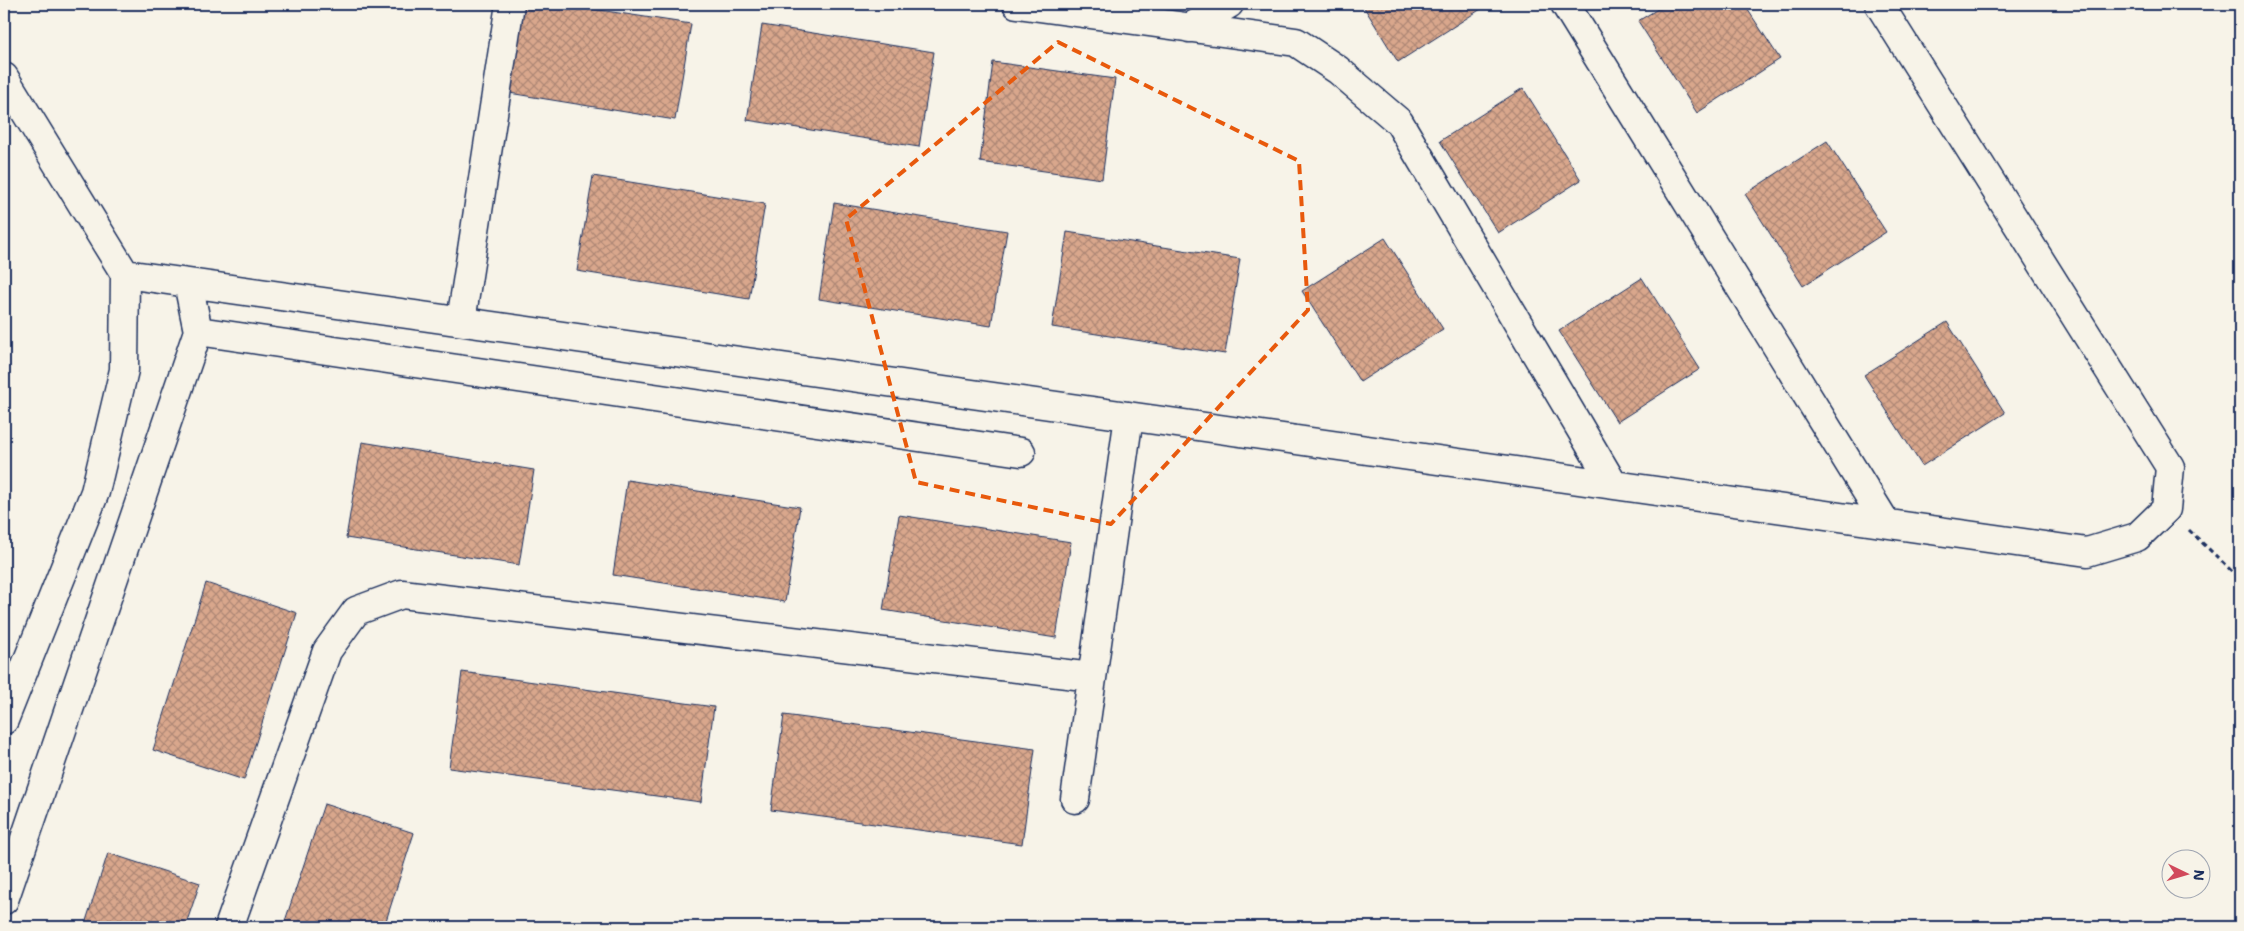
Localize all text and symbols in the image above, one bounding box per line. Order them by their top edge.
north arrow [2162,848,2212,898]
text: N [2190,869,2208,881]

